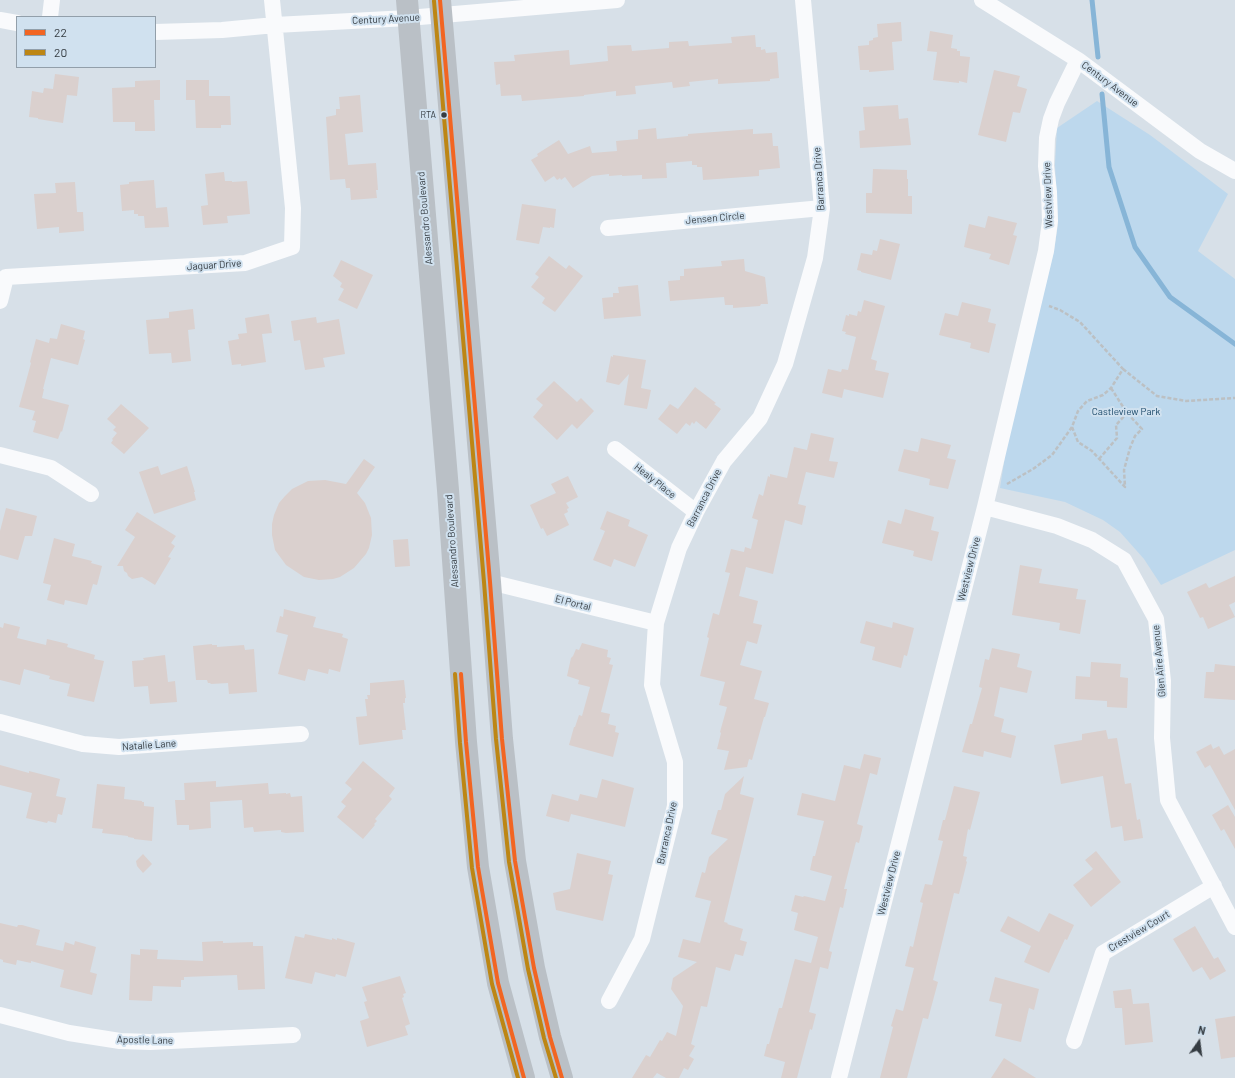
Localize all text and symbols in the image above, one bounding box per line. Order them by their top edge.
street label: Century Avenue [352,11,420,27]
legend [16,16,156,68]
text: 22 [54,25,67,39]
text: 20 [54,45,67,59]
street label: Century Avenue [1079,59,1141,109]
place label: RTA [420,110,436,120]
marker: RTA [439,110,449,120]
street label: Barranca Drive [811,147,827,211]
street label: Westview Drive [1041,162,1055,228]
street label: Alessandro Boulevard [415,171,435,265]
street label: Jensen Circle [685,209,745,227]
street label: Jaguar Drive [186,257,242,273]
park label: Castleview Park [1092,406,1160,418]
street label: Healy Place [632,461,678,501]
street label: Barranca Drive [684,467,724,529]
street label: Alessandro Boulevard [443,494,461,588]
street label: Westview Drive [955,536,983,602]
street label: El Portal [554,593,592,613]
street label: Glen Aire Avenue [1150,624,1168,698]
street label: Natalie Lane [122,737,176,753]
street label: Barranca Drive [655,801,679,865]
street label: Westview Drive [875,850,903,916]
street label: Crestview Court [1106,908,1172,954]
north arrow [1179,1022,1219,1062]
text: N [1197,1023,1207,1037]
street label: Apostle Lane [117,1034,173,1046]

